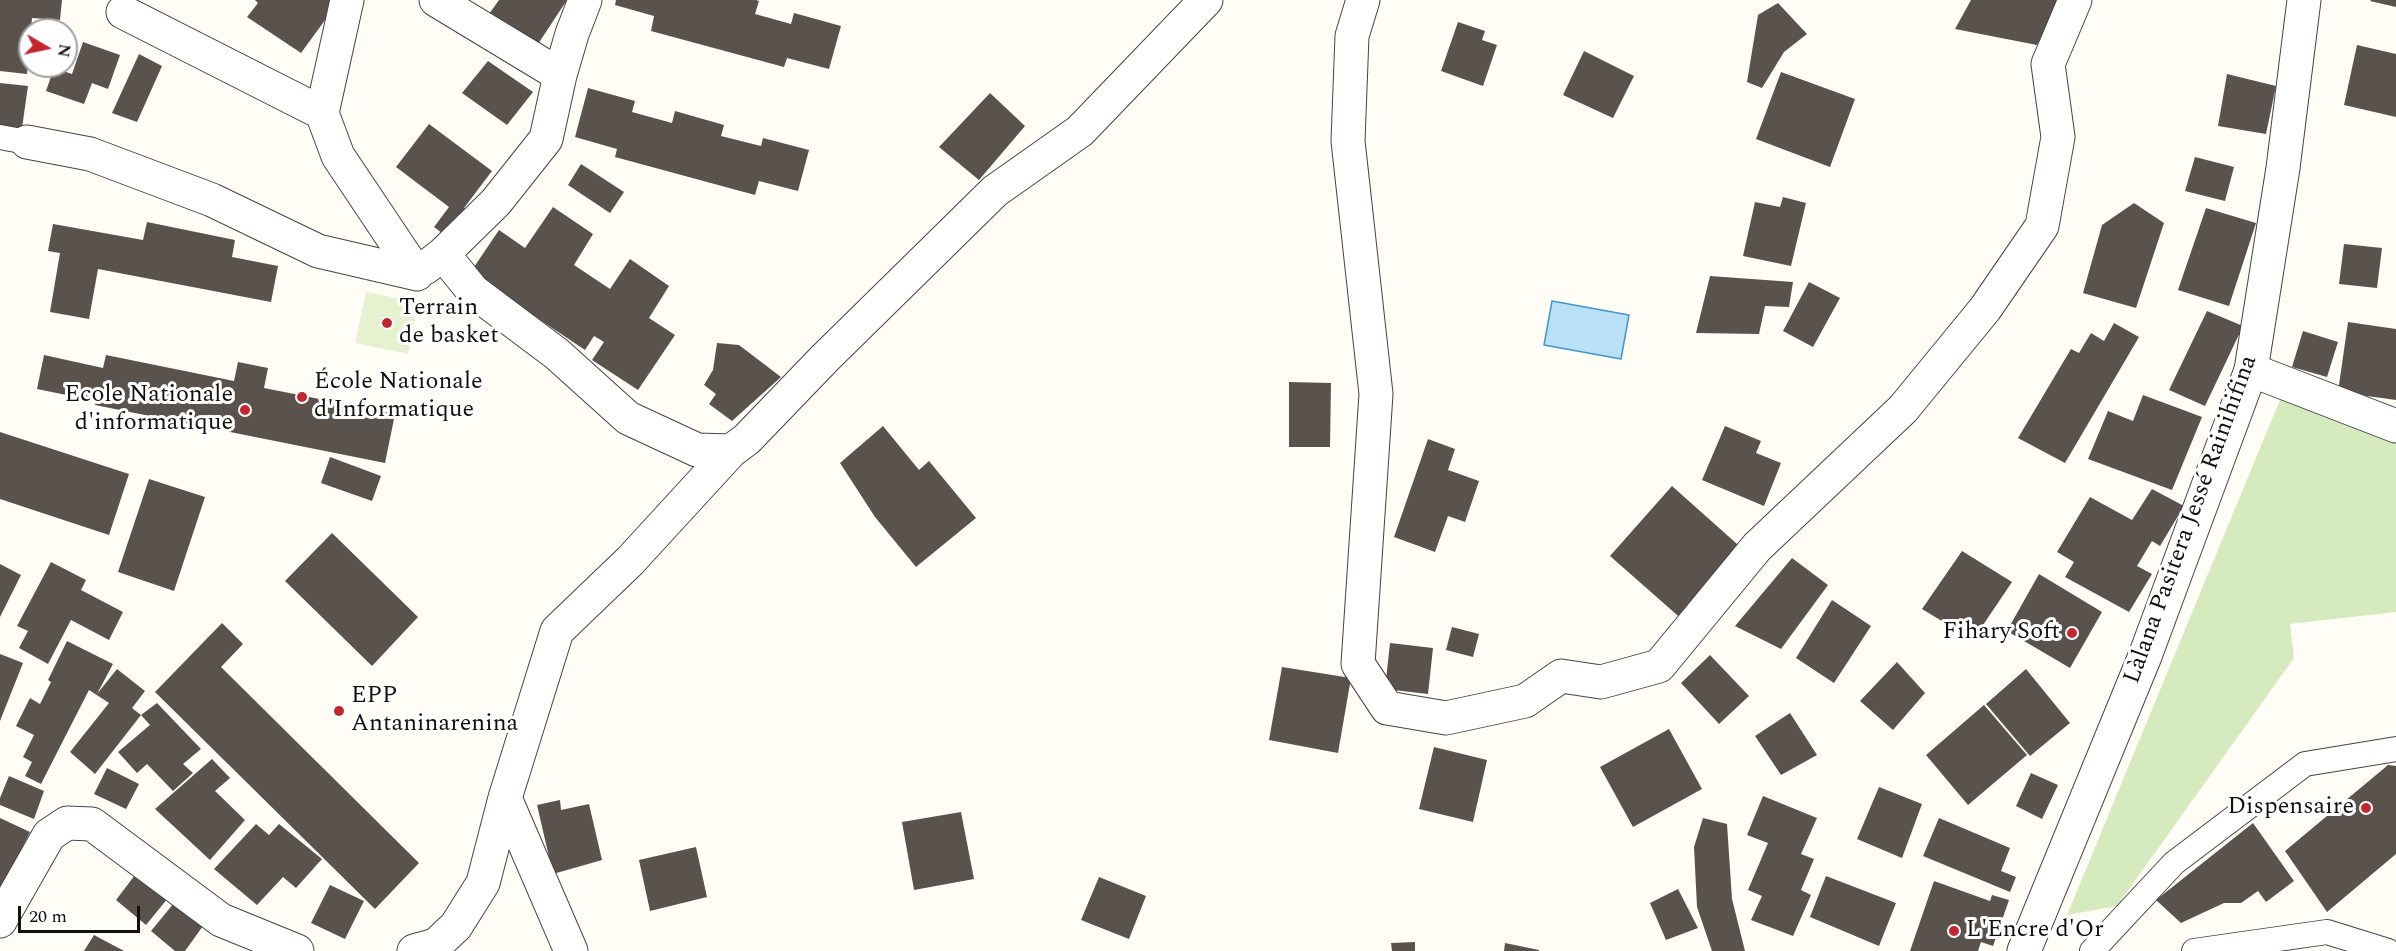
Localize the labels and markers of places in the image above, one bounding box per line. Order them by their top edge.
place label: Terrain de basket [399,295,499,351]
marker: Terrain de basket [380,316,394,330]
place label: École Nationale d'Informatique [314,369,483,425]
place label: Ecole Nationale d'informatique [64,382,233,438]
marker: École Nationale d'Informatique [295,390,309,404]
marker: Ecole Nationale d'informatique [238,403,252,417]
place label: Fihary Soft [1942,619,2060,647]
marker: Fihary Soft [2065,626,2079,640]
place label: EPP Antaninarenina [351,683,518,739]
marker: EPP Antaninarenina [332,704,346,718]
place label: Dispensaire [2227,794,2354,822]
marker: Dispensaire [2359,801,2373,815]
place label: L'Encre d'Or [1966,917,2104,945]
marker: L'Encre d'Or [1947,924,1961,938]

